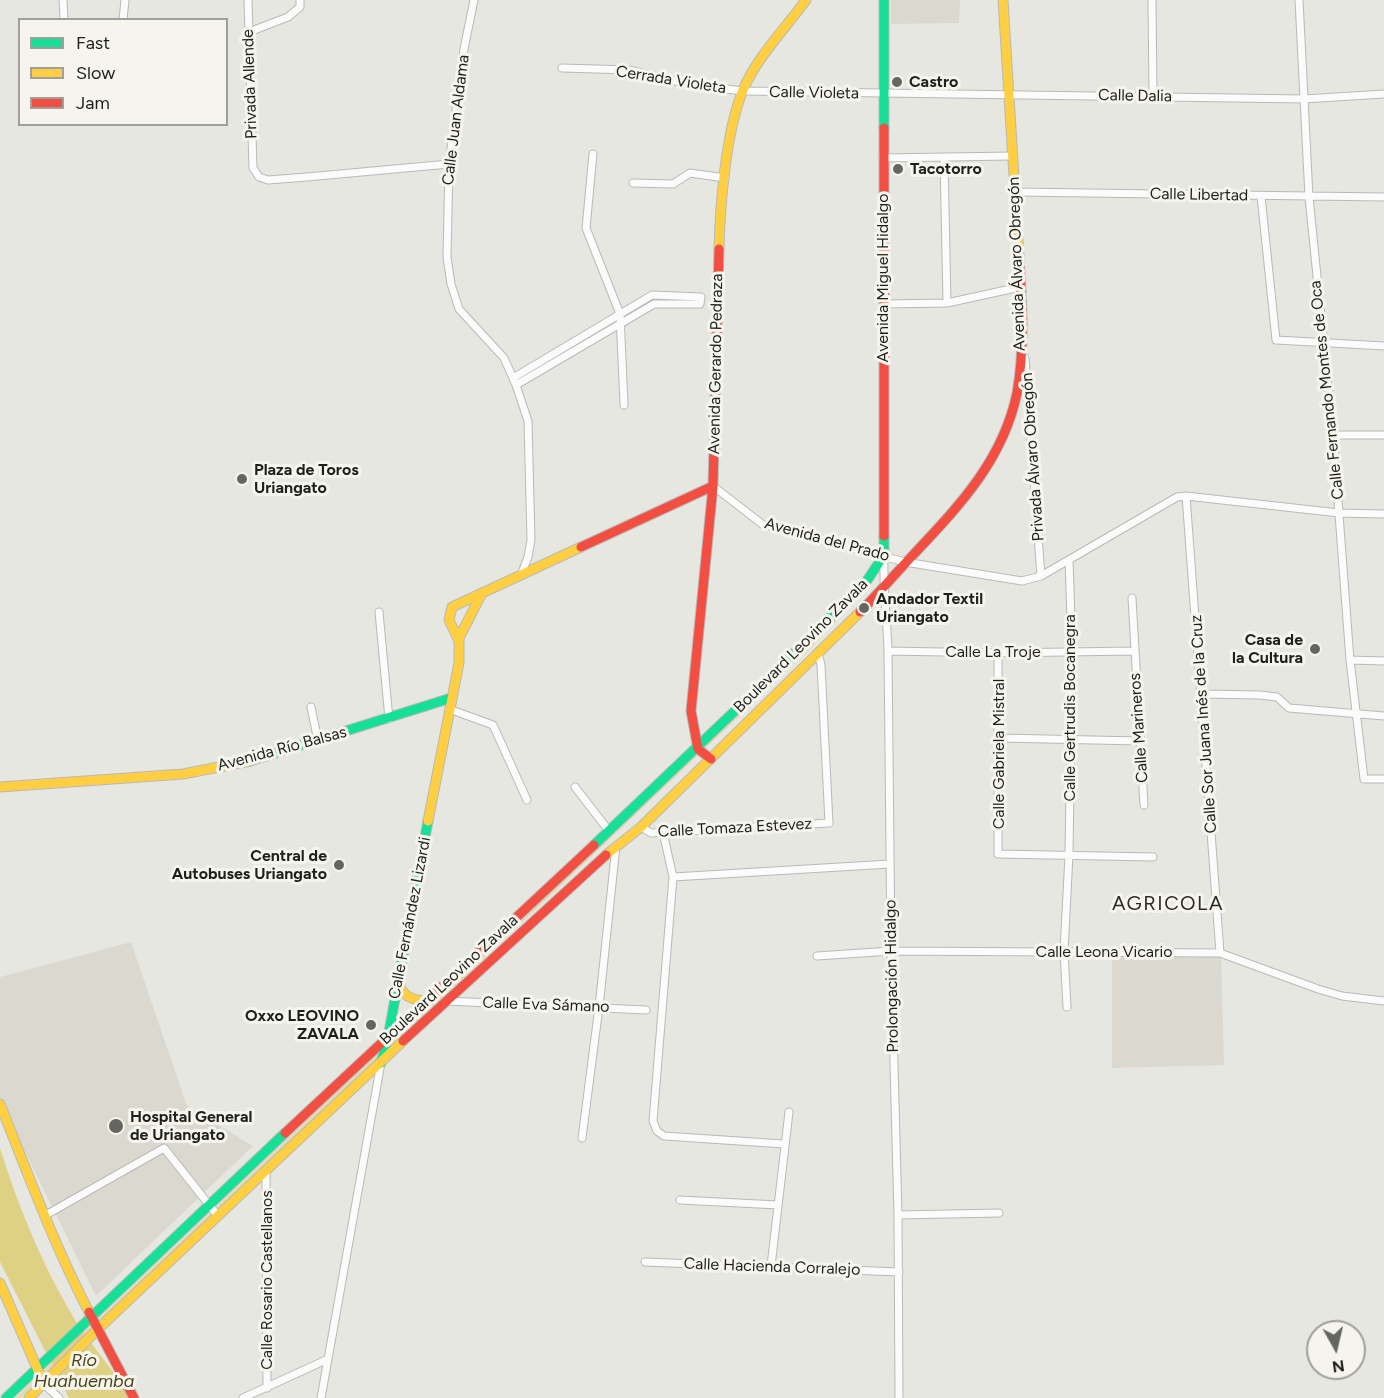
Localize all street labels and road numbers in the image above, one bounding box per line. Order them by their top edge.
street label: Privada Allende [238,29,262,139]
street label: Calle Juan Aldama [438,54,474,186]
street label: Cerrada Violeta [615,62,727,98]
street label: Calle Violeta [769,83,859,103]
street label: Calle Dalia [1098,86,1172,106]
street label: Avenida Álvaro Obregón [1004,176,1030,352]
street label: Calle Libertad [1150,185,1248,205]
street label: Avenida Miguel Hidalgo [873,194,893,362]
street label: Avenida Gerardo Pedraza [705,273,727,455]
street label: Calle Fernando Montes de Oca [1306,280,1348,500]
street label: Privada Álvaro Obregón [1018,372,1048,542]
street label: Avenida del Prado [762,514,892,566]
street label: Boulevard Leovino Zavala [730,575,872,717]
street label: Calle Gertrudis Bocanegra [1060,614,1080,802]
street label: Calle Sor Juana Inés de la Cruz [1187,614,1221,834]
street label: Calle La Troje [945,642,1041,662]
street label: Calle Marineros [1126,672,1152,784]
street label: Calle Gabriela Mistral [989,679,1009,829]
street label: Avenida Río Balsas [215,722,349,776]
street label: Calle Tomaza Estevez [657,814,813,842]
street label: Calle Fernández Lizardi [385,835,435,1001]
street label: Prolongación Hidalgo [881,899,903,1053]
street label: Boulevard Leovino Zavala [376,911,522,1049]
street label: Calle Leona Vicario [1036,942,1172,962]
street label: Calle Eva Sámano [482,993,610,1017]
street label: Calle Rosario Castellanos [257,1190,277,1370]
street label: Calle Hacienda Corralejo [683,1254,861,1280]

